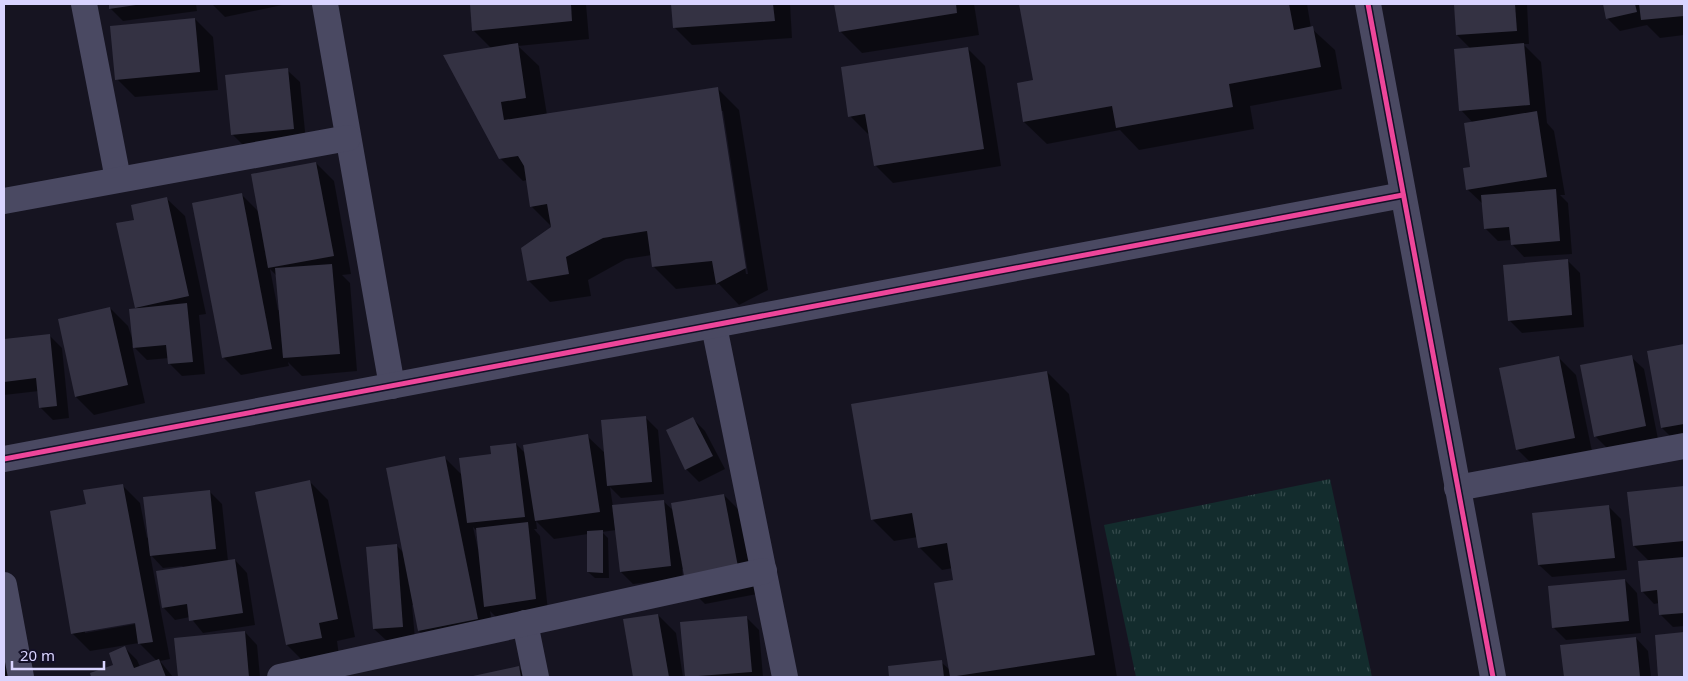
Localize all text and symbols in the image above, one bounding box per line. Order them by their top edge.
scale bar [12,638,105,670]
text: 20 m [20,645,55,665]

